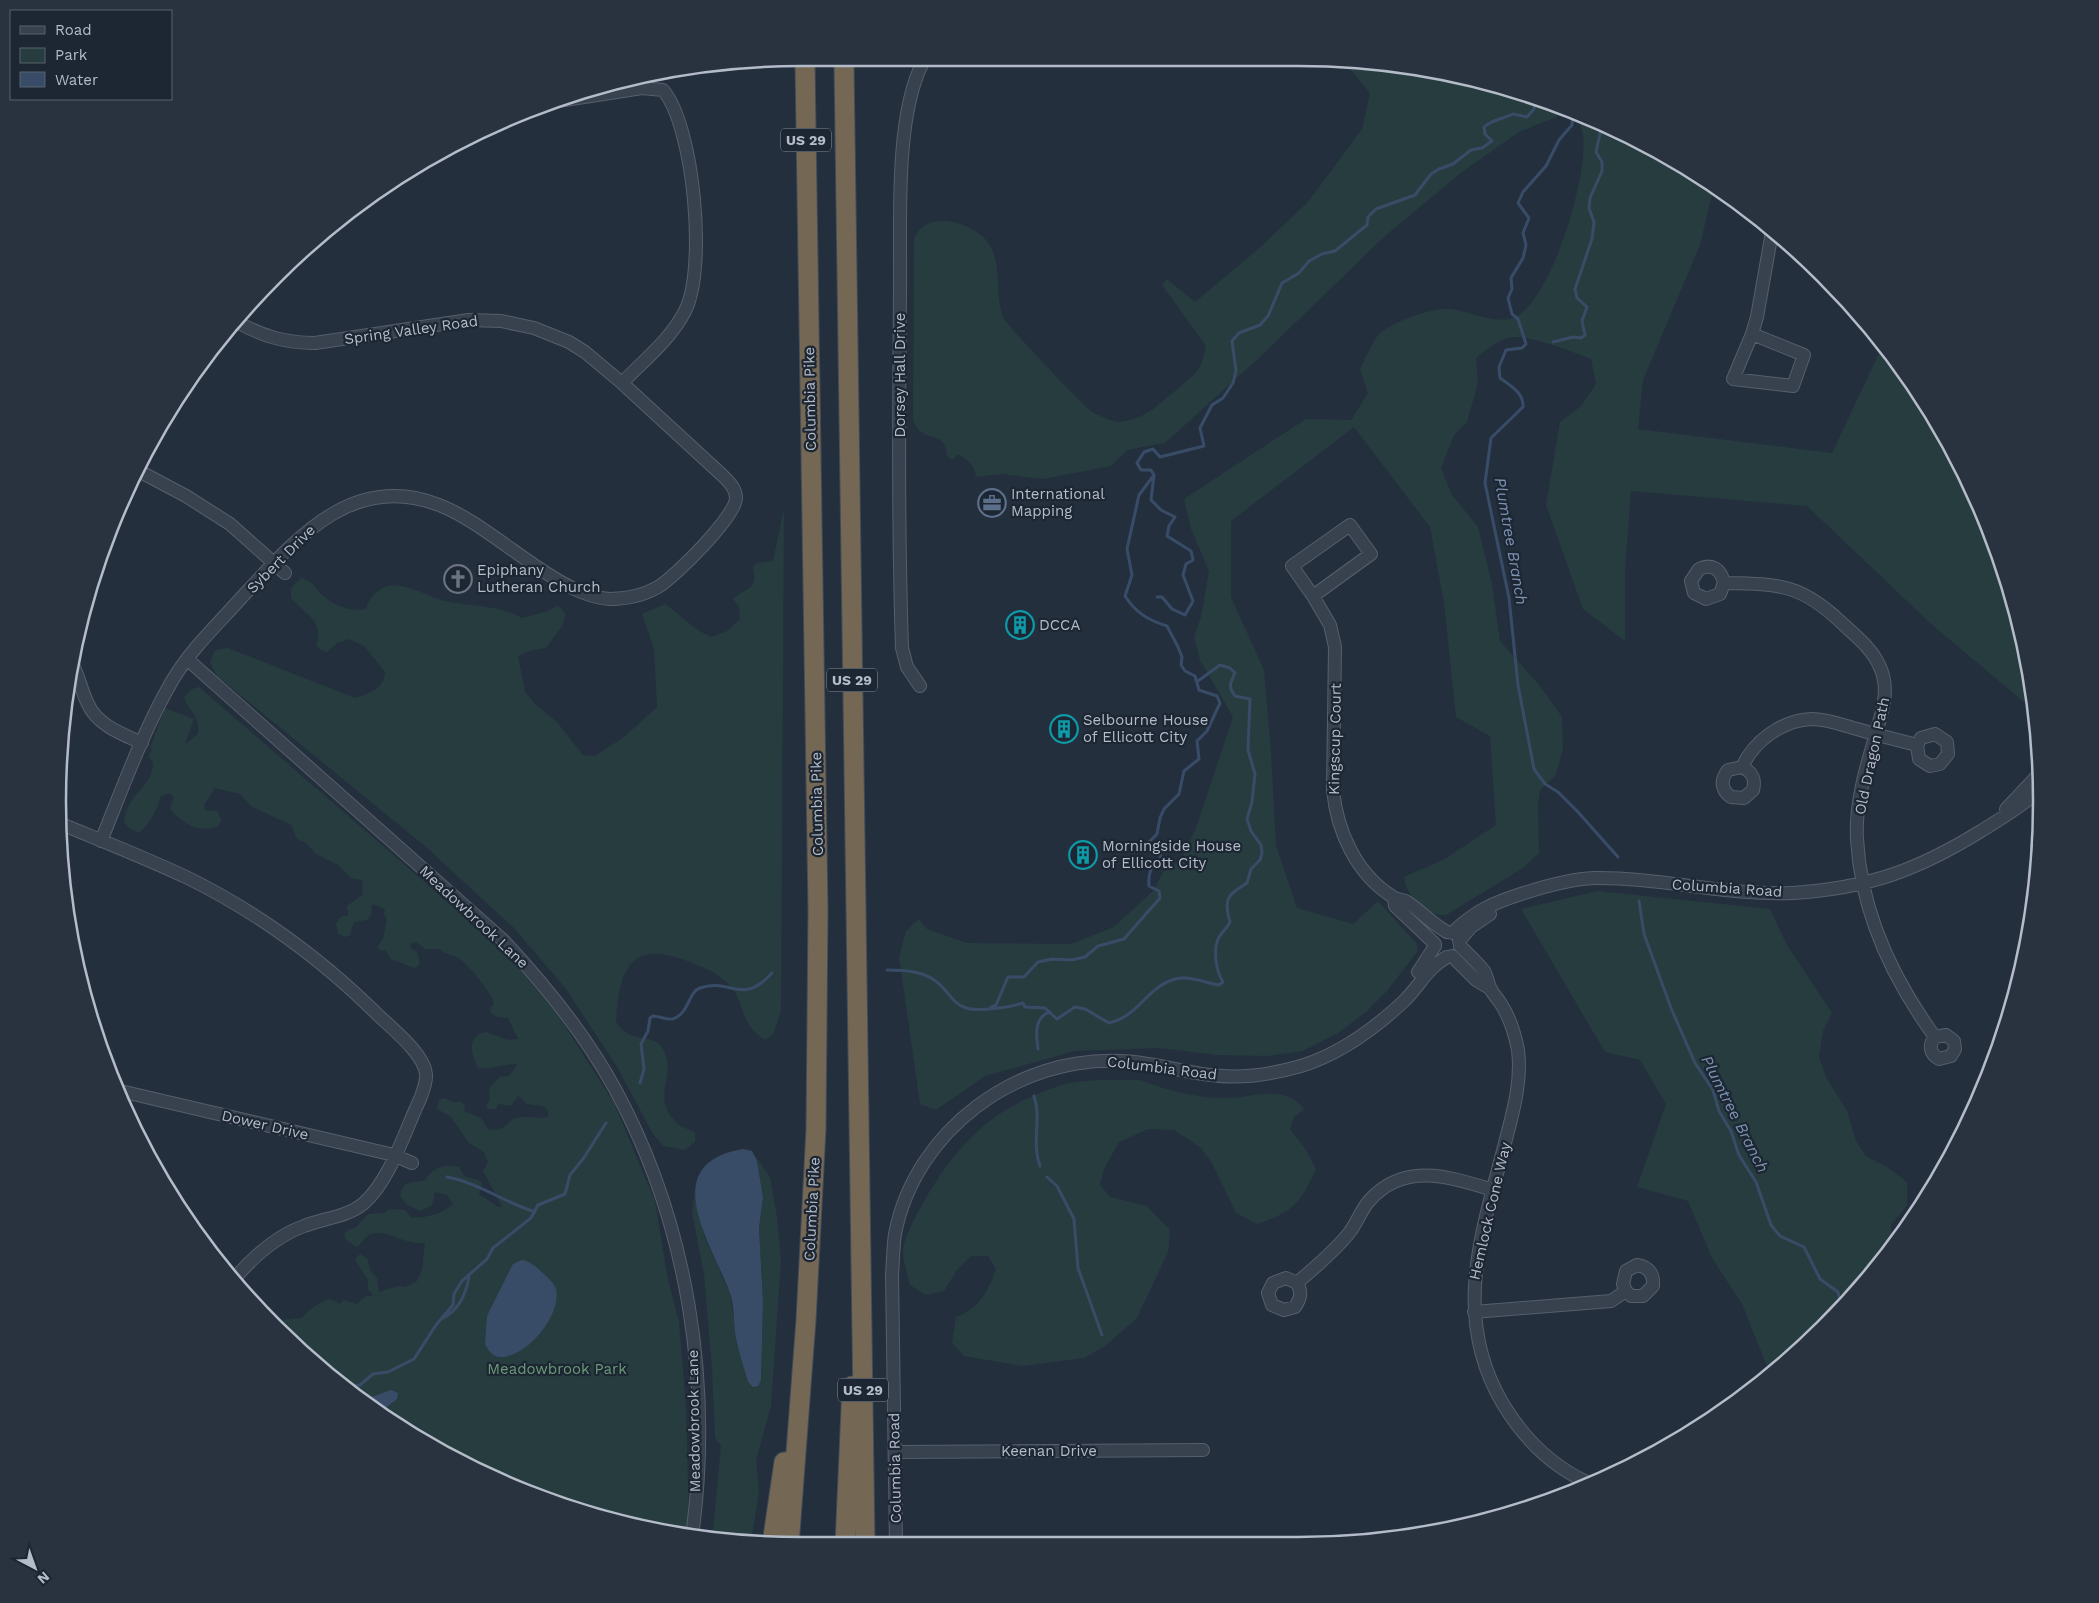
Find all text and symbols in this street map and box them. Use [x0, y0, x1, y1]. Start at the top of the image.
legend [10, 10, 172, 100]
text: Road [55, 21, 92, 39]
text: Park [55, 46, 88, 64]
text: Water [55, 71, 98, 89]
road number: US 29 [781, 128, 831, 152]
street label: Spring Valley Road [343, 312, 479, 348]
street label: Dorsey Hall Drive [891, 313, 909, 437]
street label: Columbia Pike [800, 347, 820, 451]
water label: Plumtree Branch [1490, 476, 1532, 606]
place label: International Mapping [1011, 485, 1105, 520]
office icon: International Mapping [977, 488, 1007, 518]
street label: Sybert Drive [243, 521, 319, 597]
place label: Epiphany Lutheran Church [477, 561, 600, 596]
church icon: Epiphany Lutheran Church [443, 564, 473, 594]
building icon: DCCA [1005, 610, 1035, 640]
place label: DCCA [1039, 616, 1080, 634]
road number: US 29 [827, 668, 877, 692]
street label: Kingscup Court [1325, 682, 1345, 795]
street label: Old Dragon Path [1851, 696, 1893, 816]
place label: Selbourne House of Ellicott City [1083, 711, 1208, 746]
building icon: Selbourne House of Ellicott City [1049, 714, 1079, 744]
street label: Columbia Pike [807, 752, 827, 856]
place label: Morningside House of Ellicott City [1102, 837, 1241, 872]
building icon: Morningside House of Ellicott City [1068, 840, 1098, 870]
street label: Meadowbrook Lane [416, 862, 532, 972]
street label: Columbia Road [1671, 875, 1783, 901]
street label: Columbia Road [1106, 1052, 1218, 1084]
water label: Plumtree Branch [1697, 1052, 1773, 1176]
street label: Dower Drive [220, 1106, 310, 1144]
street label: Hemlock Cone Way [1465, 1140, 1515, 1282]
street label: Columbia Pike [800, 1157, 824, 1261]
street label: Meadowbrook Lane [684, 1350, 704, 1492]
park label: Meadowbrook Park [487, 1360, 627, 1378]
road number: US 29 [838, 1378, 888, 1402]
street label: Columbia Road [885, 1412, 905, 1524]
street label: Keenan Drive [1001, 1442, 1097, 1460]
north arrow [10, 1543, 60, 1593]
text: N [34, 1568, 53, 1587]

